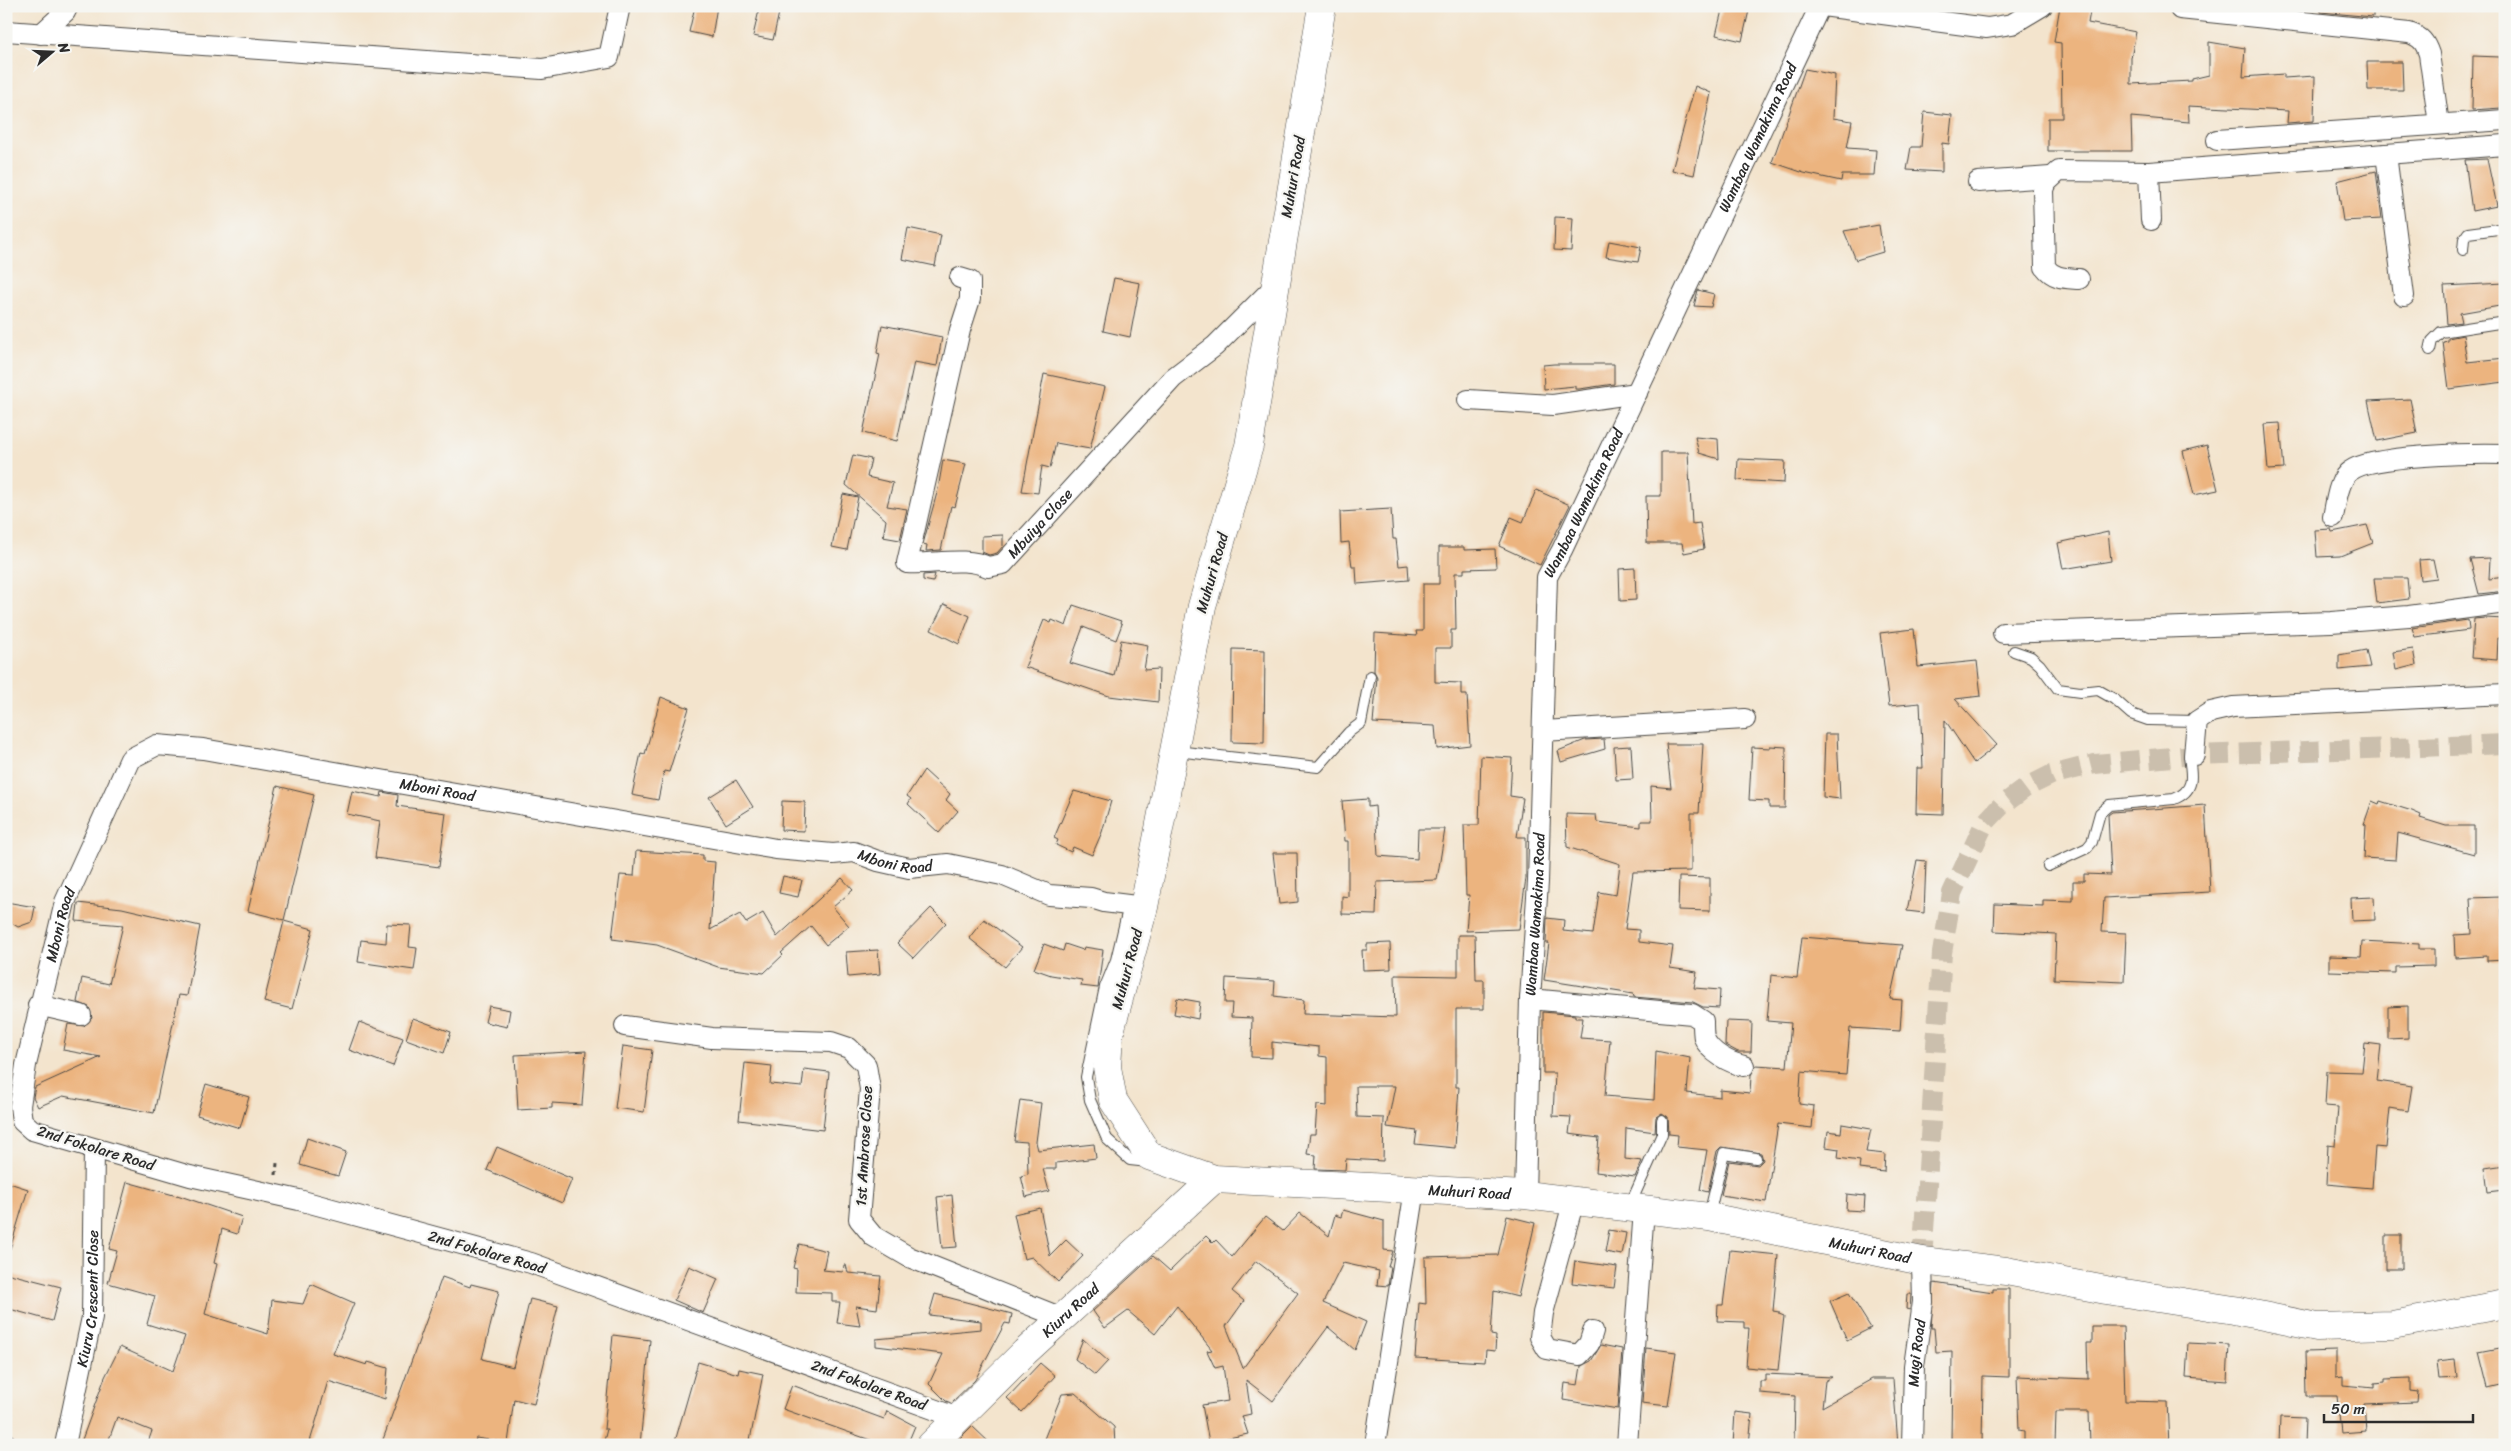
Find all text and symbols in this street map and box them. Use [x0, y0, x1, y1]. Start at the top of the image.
north arrow [28, 28, 78, 78]
text: N [50, 38, 77, 57]
street label: Wambaa Wamakima Road [1711, 57, 1805, 217]
street label: Muhuri Road [1273, 133, 1313, 220]
street label: Wambaa Wamakima Road [1536, 423, 1631, 582]
street label: Mbuiya Close [1001, 482, 1079, 565]
street label: Muhuri Road [1188, 529, 1236, 616]
street label: Mboni Road [398, 771, 478, 809]
street label: Wambaa Wamakima Road [1517, 831, 1552, 996]
street label: Mboni Road [854, 842, 935, 881]
street label: Mboni Road [38, 882, 83, 965]
street label: Muhuri Road [1104, 925, 1151, 1012]
street label: 1st Ambrose Close [848, 1085, 880, 1207]
street label: 2nd Fokolare Road [34, 1118, 159, 1179]
street label: Muhuri Road [1428, 1177, 1513, 1207]
street label: 2nd Fokolare Road [425, 1223, 550, 1282]
street label: Kiuru Crescent Close [69, 1229, 106, 1369]
street label: Muhuri Road [1827, 1229, 1914, 1272]
street label: Kiuru Road [1035, 1276, 1107, 1344]
street label: Mugi Road [1900, 1317, 1934, 1387]
street label: 2nd Fokolare Road [807, 1352, 932, 1418]
scale bar [2324, 1391, 2472, 1423]
text: 50 m [2331, 1396, 2366, 1422]

